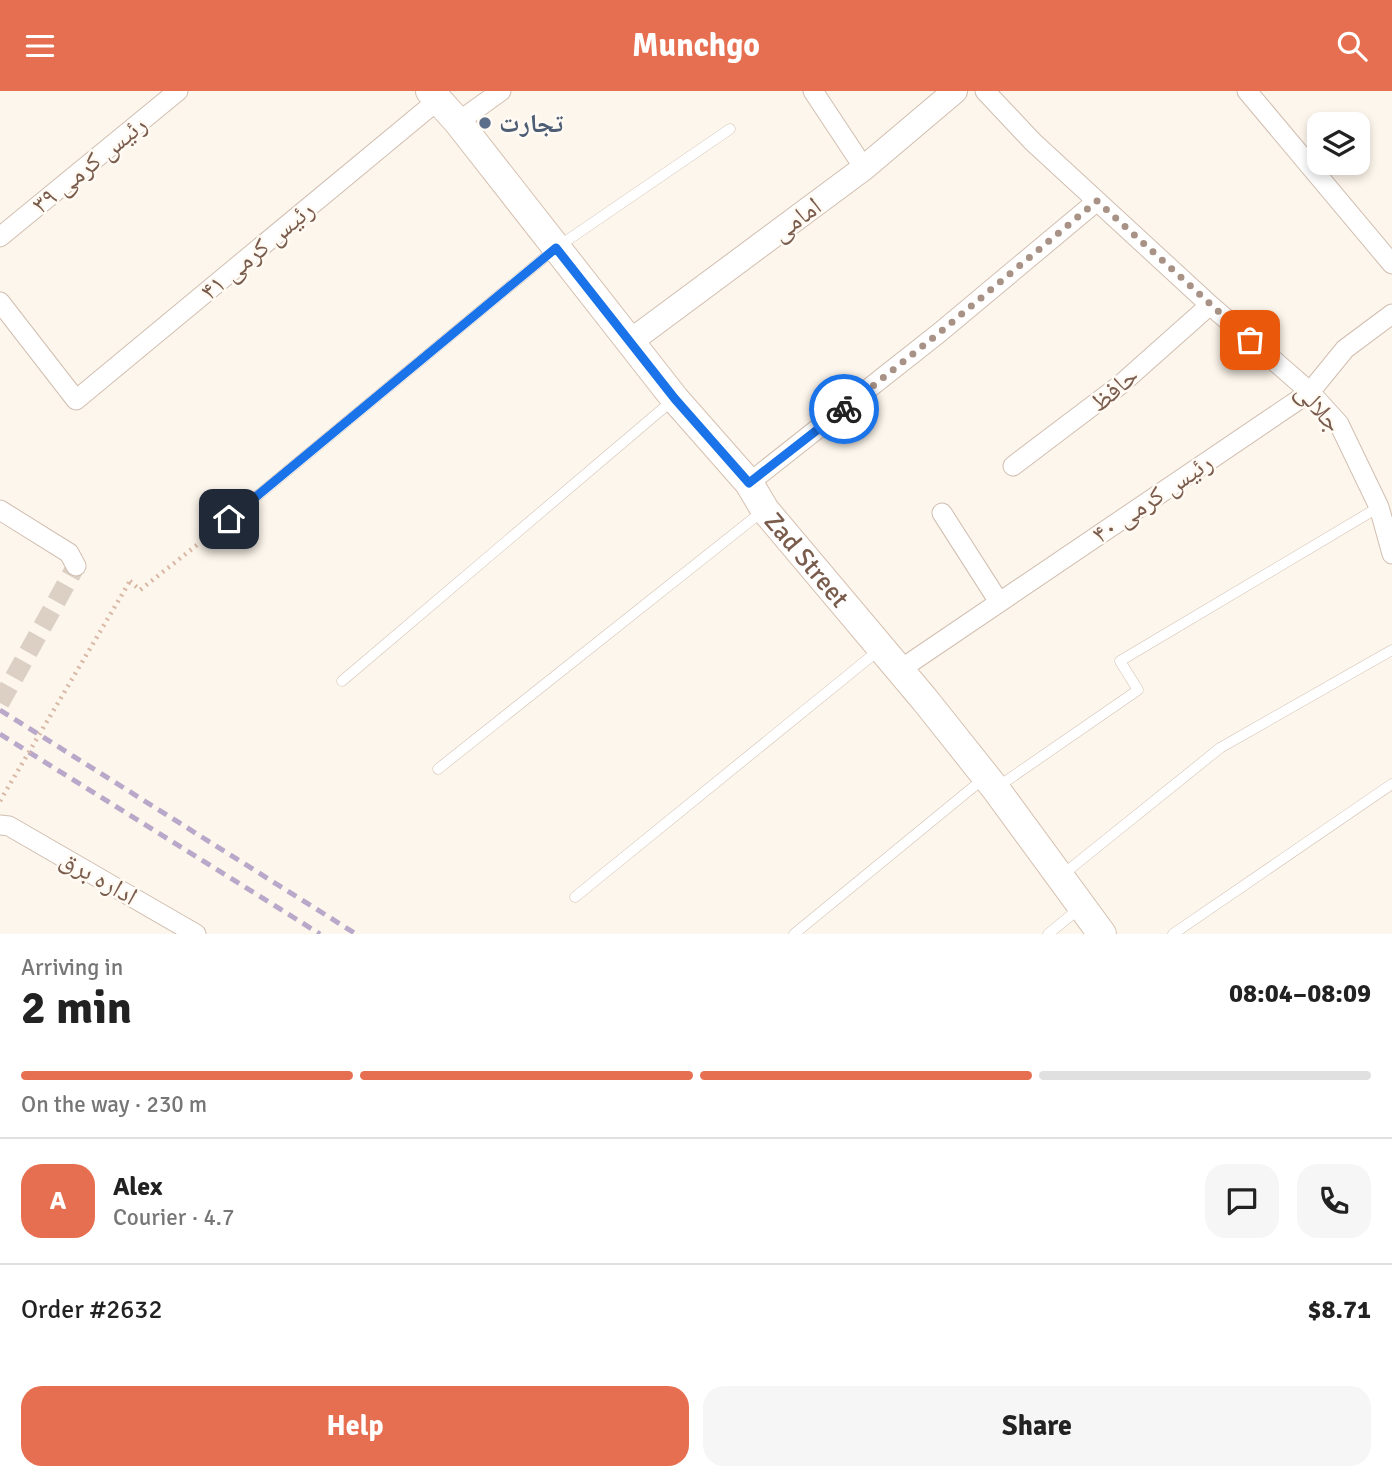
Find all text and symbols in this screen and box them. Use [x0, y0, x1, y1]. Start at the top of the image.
text: Munchgo [632, 26, 760, 65]
icon: menu [21, 27, 59, 65]
icon: search [1333, 27, 1371, 65]
place label: تجارت [499, 108, 563, 140]
street label: رئیس کرمی ۳۹ [26, 109, 154, 221]
map controls [1307, 112, 1370, 175]
button: layers [1307, 112, 1370, 175]
marker: تجارت [477, 115, 493, 131]
street label: امامی [765, 191, 828, 249]
street label: رئیس کرمی ۴۱ [194, 194, 321, 308]
pin [1220, 310, 1280, 370]
icon: bag [1231, 321, 1269, 359]
street label: حافظ [1084, 360, 1146, 419]
courier [809, 374, 879, 444]
street label: جلالی [1288, 376, 1349, 439]
icon: bike [825, 390, 863, 428]
street label: رئیس کرمی ۴۰ [1086, 447, 1219, 551]
pin [199, 489, 259, 549]
icon: home [210, 500, 248, 538]
street label: Zad Street [757, 506, 855, 615]
street label: اداره برق [54, 843, 143, 913]
text: Arriving in [21, 953, 123, 982]
text: 08:04–08:09 [1229, 978, 1371, 1010]
text: 2 min [21, 980, 132, 1036]
text: On the way · 230 m [21, 1090, 207, 1119]
button: chat [1205, 1164, 1279, 1238]
button: phone [1297, 1164, 1371, 1238]
text: Alex [113, 1171, 163, 1203]
text: A [50, 1185, 66, 1217]
text: Courier · 4.7 [113, 1203, 234, 1232]
text: Order #2632 [21, 1294, 162, 1326]
text: $8.71 [1307, 1294, 1371, 1326]
button: Help [21, 1386, 689, 1466]
button: Share [703, 1386, 1371, 1466]

